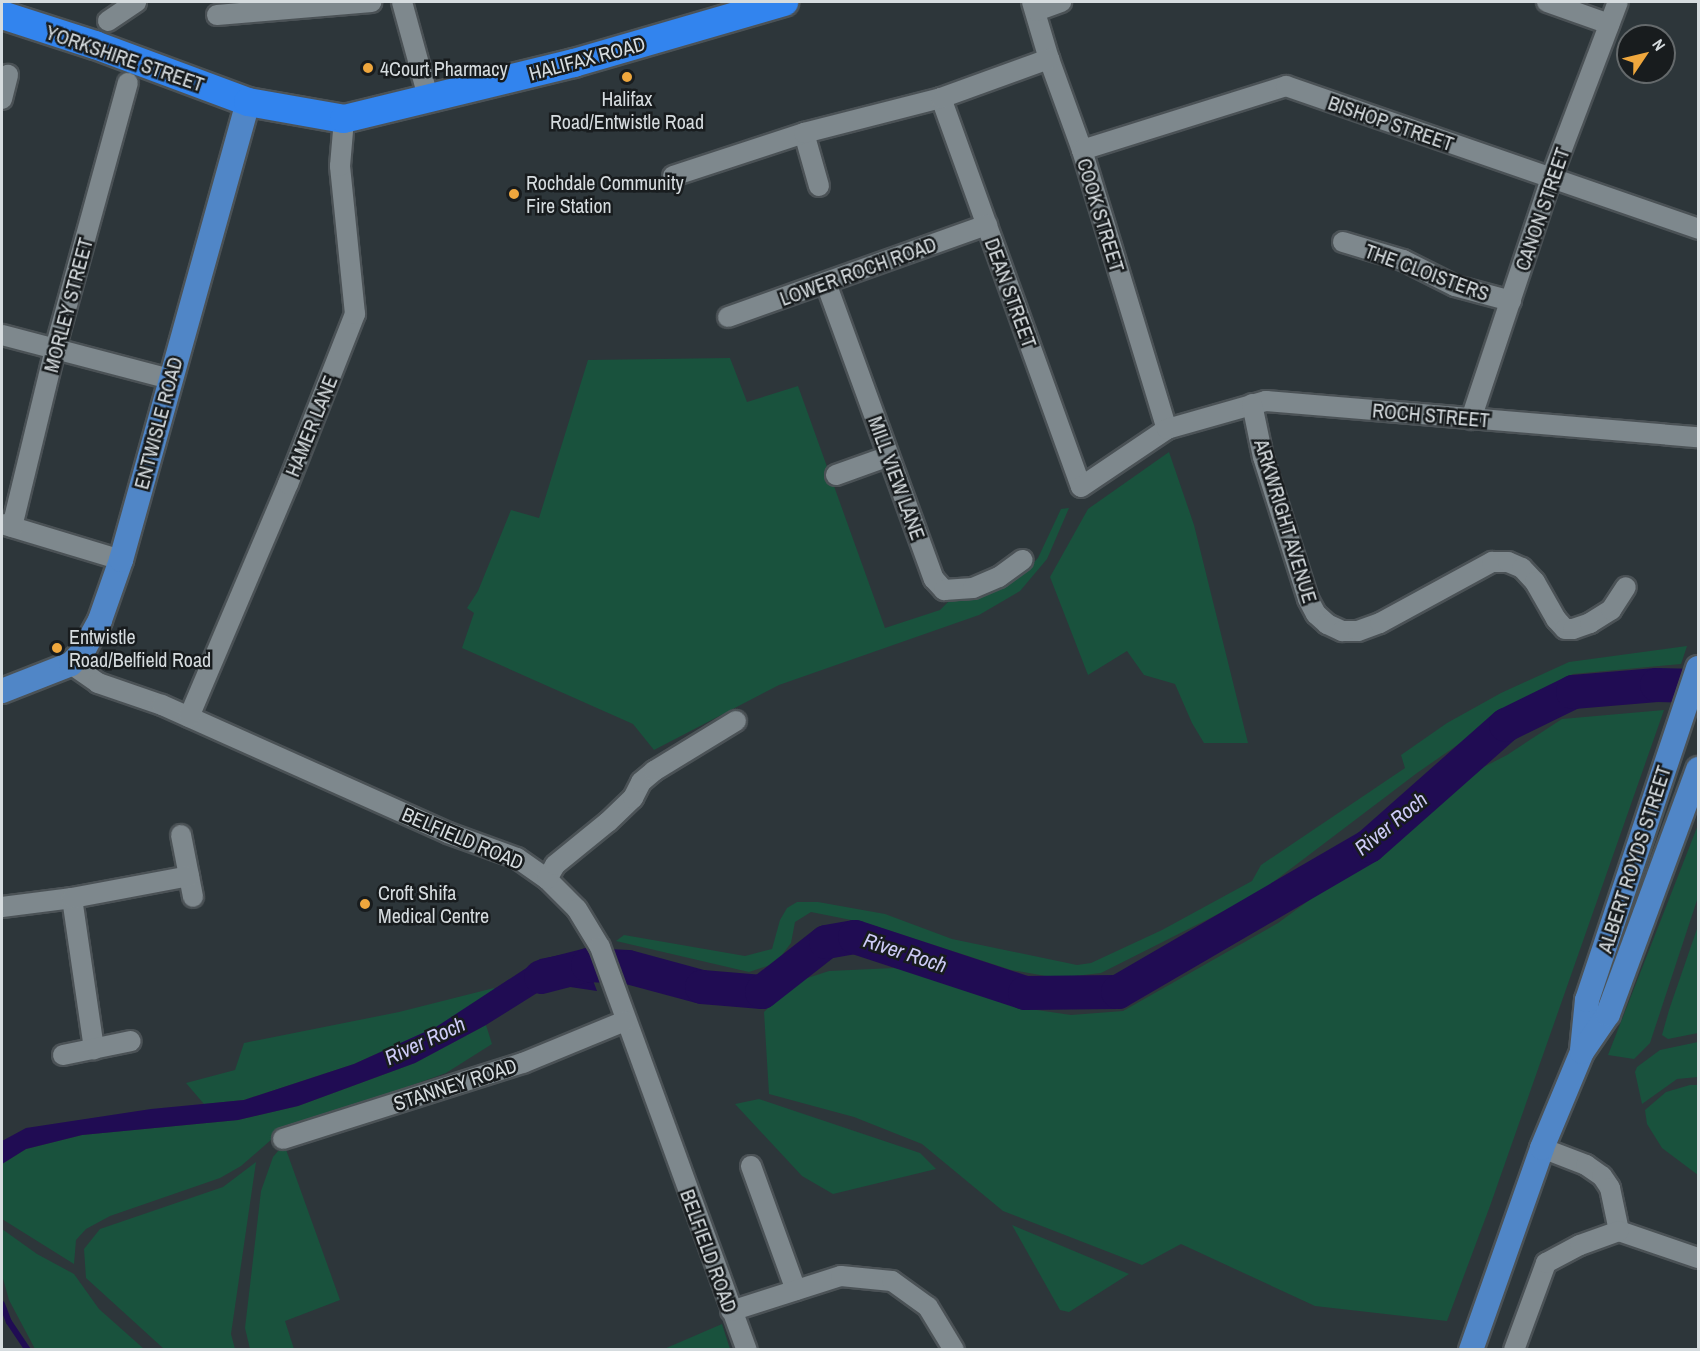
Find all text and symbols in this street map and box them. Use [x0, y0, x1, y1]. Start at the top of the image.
street label: YORKSHIRE STREET [43, 20, 207, 96]
north arrow [1616, 24, 1676, 84]
street label: HALIFAX ROAD [526, 31, 648, 85]
text: N [1647, 35, 1671, 55]
place label: 4Court Pharmacy [380, 56, 508, 80]
marker: 4Court Pharmacy [361, 61, 375, 75]
marker: Halifax Road/Entwistle Road [620, 70, 634, 84]
place label: Halifax Road/Entwistle Road [550, 86, 704, 133]
street label: BISHOP STREET [1325, 90, 1457, 156]
street label: CANON STREET [1510, 144, 1574, 274]
street label: COOK STREET [1072, 155, 1130, 275]
place label: Rochdale Community Fire Station [526, 170, 684, 217]
marker: Rochdale Community Fire Station [507, 187, 521, 201]
street label: LOWER ROCH ROAD [776, 232, 940, 310]
street label: MORLEY STREET [38, 235, 98, 375]
street label: DEAN STREET [980, 235, 1042, 351]
street label: THE CLOISTERS [1362, 238, 1492, 306]
street label: ENTWISLE ROAD [129, 354, 187, 492]
street label: HAMER LANE [280, 372, 342, 480]
street label: ROCH STREET [1371, 398, 1491, 432]
street label: MILL VIEW LANE [863, 413, 931, 543]
street label: ARKWRIGHT AVENUE [1250, 436, 1322, 606]
place label: Entwistle Road/Belfield Road [69, 624, 211, 671]
marker: Entwistle Road/Belfield Road [50, 641, 64, 655]
street label: ALBERT ROYDS STREET [1592, 762, 1676, 956]
water label: River Roch [1350, 787, 1432, 861]
street label: BELFIELD ROAD [399, 802, 527, 874]
place label: Croft Shifa Medical Centre [378, 880, 489, 927]
marker: Croft Shifa Medical Centre [356, 895, 374, 913]
water label: River Roch [860, 928, 950, 978]
water label: River Roch [381, 1011, 469, 1071]
street label: STANNEY ROAD [390, 1053, 520, 1115]
street label: BELFIELD ROAD [676, 1186, 742, 1316]

